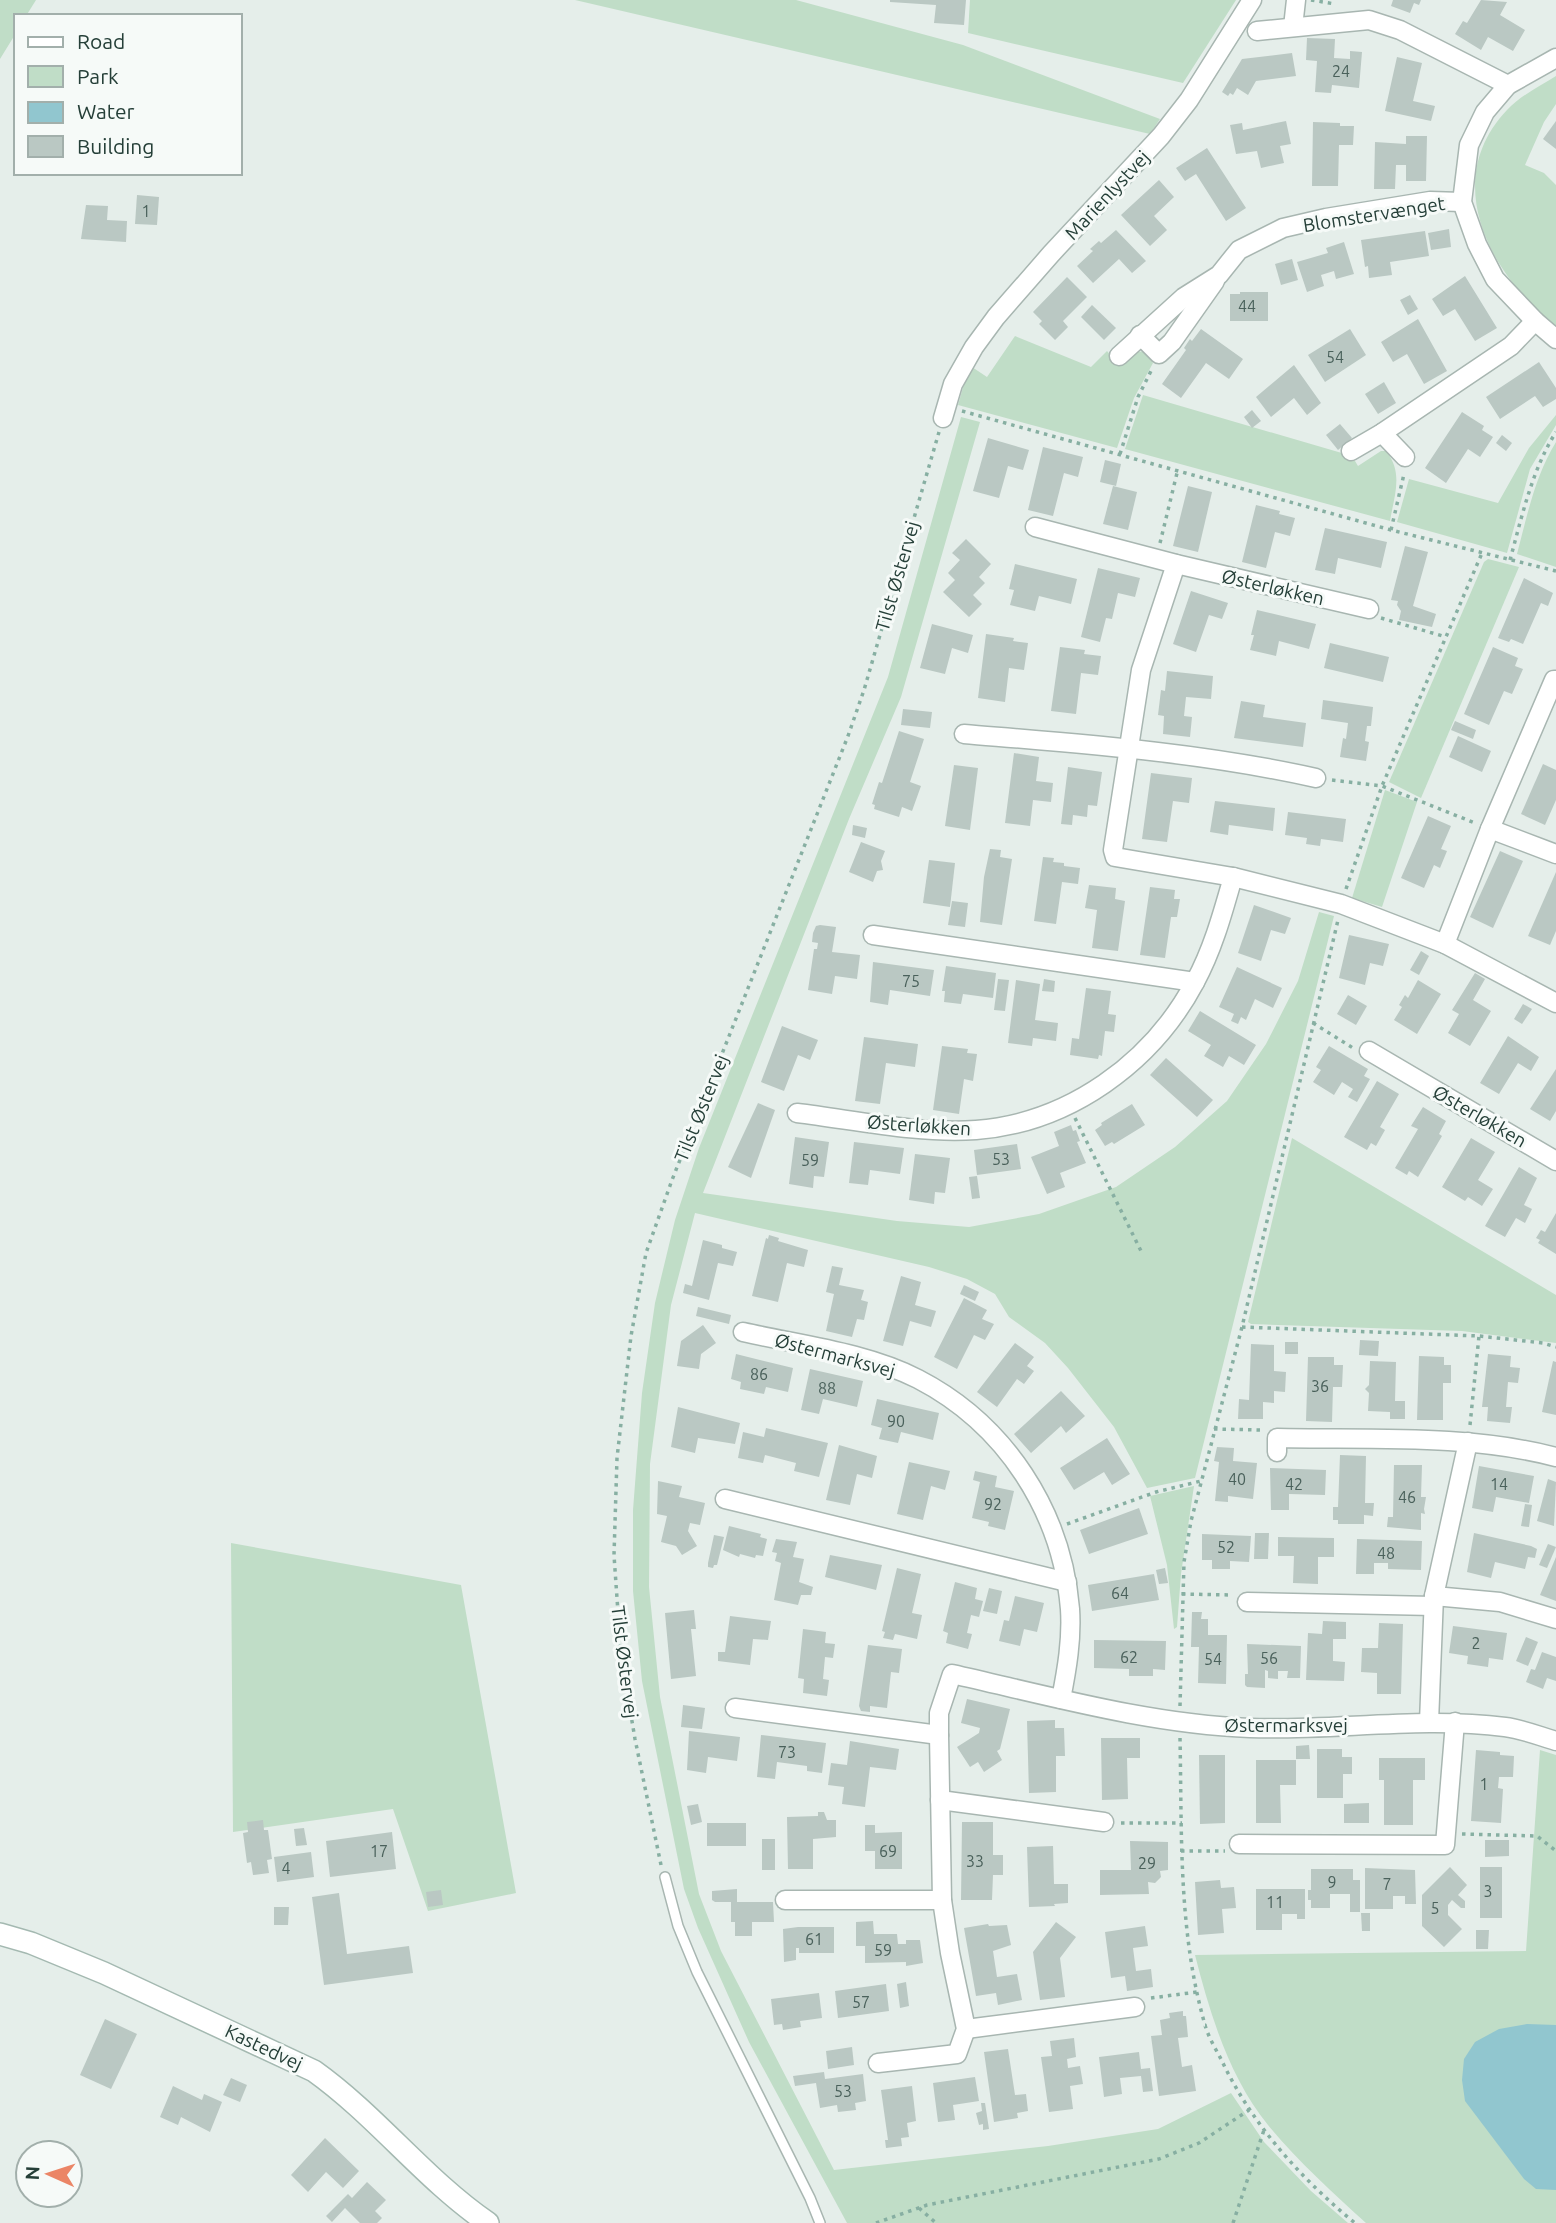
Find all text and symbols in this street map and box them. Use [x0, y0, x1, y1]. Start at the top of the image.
legend [14, 14, 242, 175]
text: Road [77, 29, 125, 53]
house number: 24 [1332, 62, 1350, 80]
text: Park [77, 64, 119, 88]
text: Water [77, 99, 135, 123]
text: Building [77, 134, 154, 158]
street label: Marienlystvej [1060, 146, 1154, 244]
street label: Blomstervænget [1301, 192, 1447, 236]
house number: 1 [141, 202, 151, 220]
house number: 44 [1238, 297, 1256, 315]
house number: 54 [1326, 348, 1344, 366]
street label: Tilst Østervej [871, 518, 923, 634]
street label: Østerløkken [1220, 565, 1326, 609]
house number: 75 [902, 972, 920, 990]
street label: Tilst Østervej [670, 1051, 732, 1165]
street label: Østerløkken [1429, 1080, 1531, 1152]
street label: Østerløkken [866, 1110, 972, 1140]
house number: 53 [992, 1150, 1010, 1168]
house number: 59 [801, 1151, 819, 1169]
street label: Østermarksvej [772, 1328, 898, 1382]
house number: 86 [750, 1365, 768, 1383]
house number: 36 [1311, 1377, 1329, 1395]
house number: 88 [818, 1379, 836, 1397]
house number: 90 [887, 1412, 905, 1430]
house number: 40 [1228, 1470, 1246, 1488]
house number: 42 [1285, 1475, 1303, 1493]
house number: 14 [1490, 1475, 1508, 1493]
house number: 46 [1398, 1488, 1416, 1506]
house number: 92 [984, 1495, 1002, 1513]
house number: 52 [1217, 1538, 1235, 1556]
house number: 48 [1377, 1544, 1395, 1562]
house number: 64 [1111, 1584, 1129, 1602]
street label: Tilst Østervej [607, 1604, 643, 1720]
house number: 2 [1471, 1634, 1481, 1652]
house number: 62 [1120, 1648, 1138, 1666]
house number: 56 [1260, 1649, 1278, 1667]
house number: 54 [1204, 1650, 1222, 1668]
street label: Østermarksvej [1224, 1714, 1348, 1736]
house number: 73 [778, 1743, 796, 1761]
house number: 1 [1479, 1775, 1489, 1793]
house number: 17 [370, 1842, 388, 1860]
house number: 69 [879, 1842, 897, 1860]
house number: 33 [966, 1852, 984, 1870]
house number: 29 [1138, 1854, 1156, 1872]
house number: 4 [281, 1859, 291, 1877]
house number: 9 [1327, 1873, 1337, 1891]
house number: 7 [1382, 1875, 1392, 1893]
house number: 3 [1483, 1882, 1493, 1900]
house number: 11 [1266, 1893, 1284, 1911]
house number: 5 [1430, 1899, 1440, 1917]
house number: 61 [805, 1930, 823, 1948]
house number: 59 [874, 1941, 892, 1959]
house number: 57 [852, 1993, 870, 2011]
street label: Kastedvej [222, 2020, 306, 2074]
house number: 53 [834, 2082, 852, 2100]
north arrow [14, 2139, 84, 2209]
text: N [21, 2165, 43, 2181]

